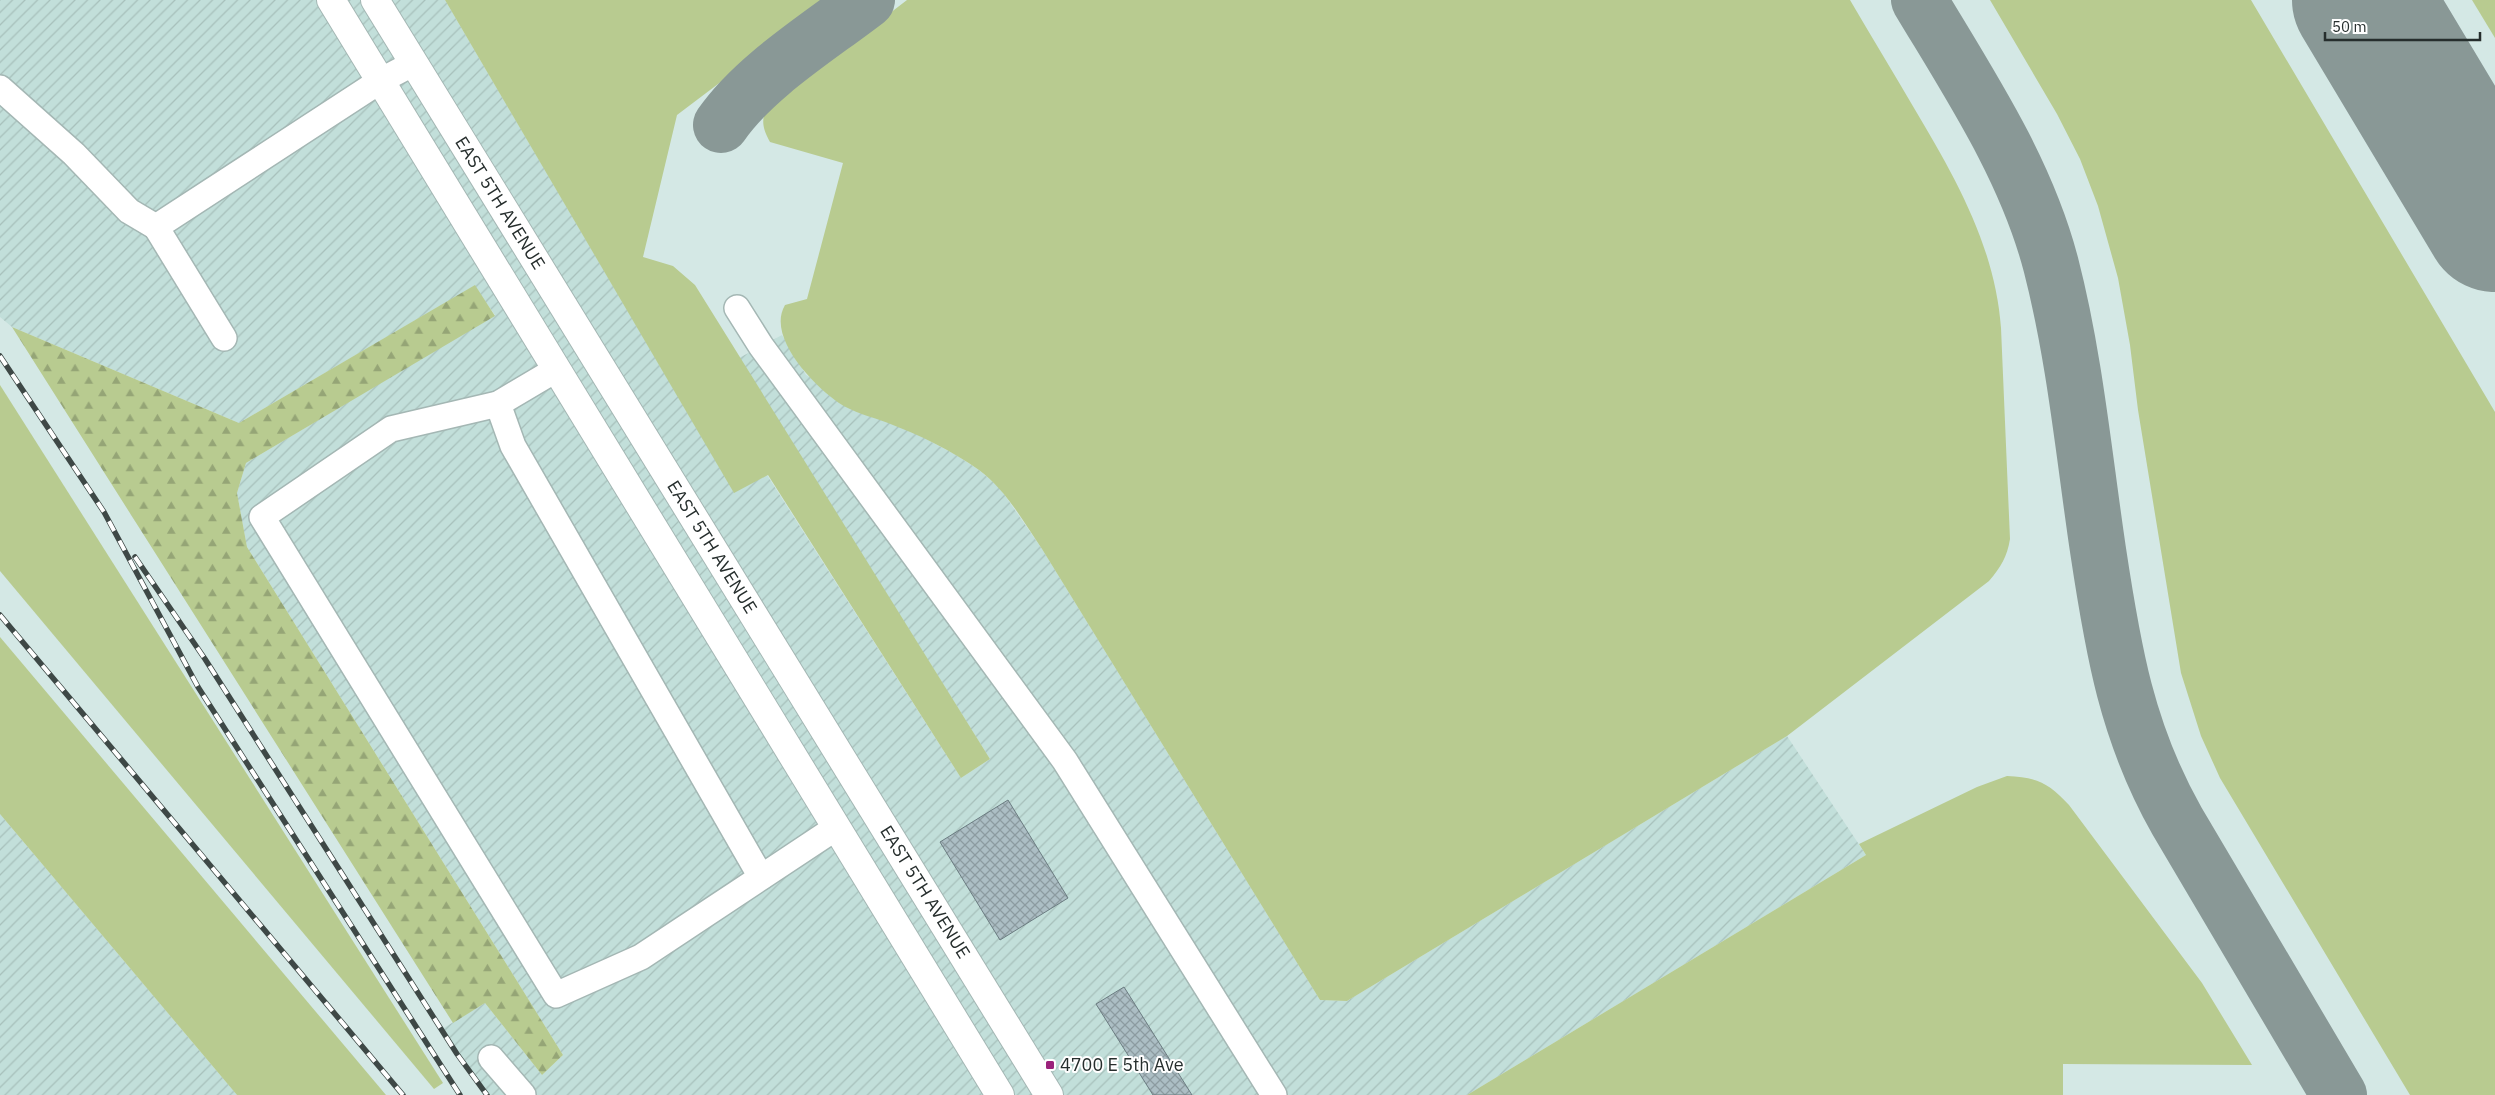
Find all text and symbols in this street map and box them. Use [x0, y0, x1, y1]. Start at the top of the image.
scale bar [2325, 10, 2480, 42]
text: 50 m [2332, 17, 2367, 36]
street label: EAST 5TH AVENUE [450, 132, 551, 274]
street label: EAST 5TH AVENUE [662, 476, 763, 618]
street label: EAST 5TH AVENUE [875, 821, 976, 963]
place label: 4700 E 5th Ave [1060, 1053, 1184, 1076]
marker: 4700 E 5th Ave [1044, 1059, 1056, 1071]

